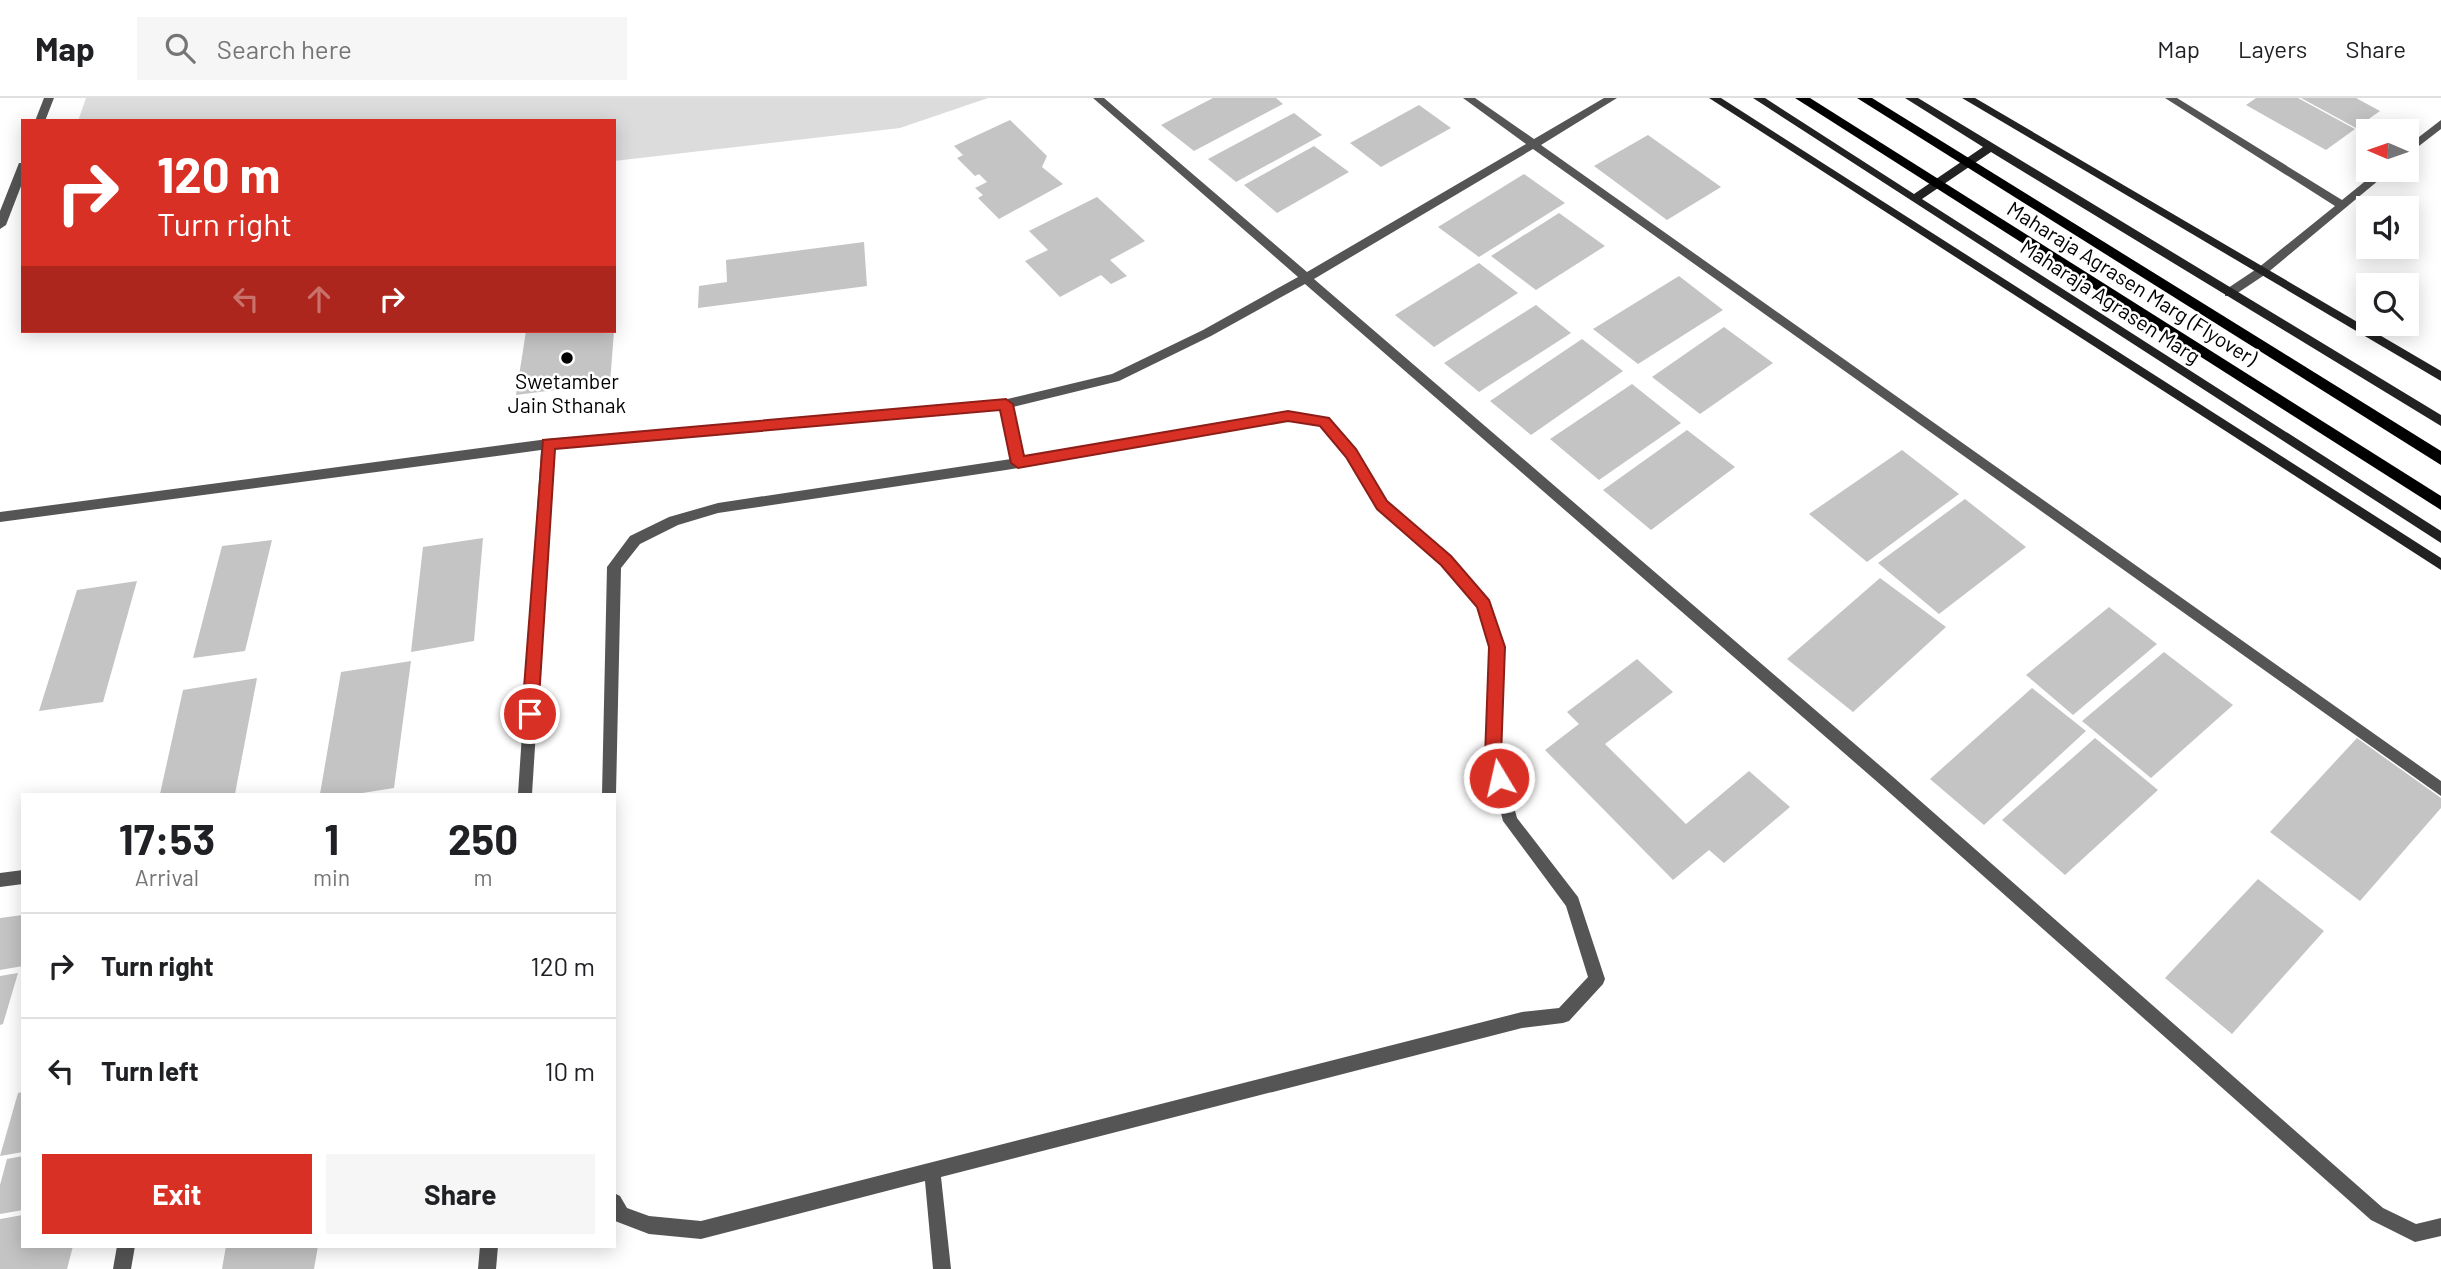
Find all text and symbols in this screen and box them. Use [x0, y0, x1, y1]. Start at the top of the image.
search box [137, 17, 627, 80]
text: Map [35, 28, 95, 68]
icon: search [161, 29, 199, 67]
text: Search here [217, 33, 352, 64]
text: Map [2157, 34, 2200, 63]
text: Layers [2238, 34, 2307, 63]
text: Share [2345, 34, 2406, 63]
north arrow [2356, 119, 2418, 182]
map controls [2356, 119, 2419, 336]
text: 120 m [157, 144, 280, 203]
icon: right [42, 147, 133, 238]
street label: Maharaja Agrasen Marg (Flyover) [2002, 196, 2262, 372]
button: sound [2356, 196, 2419, 259]
text: Turn right [157, 204, 292, 242]
street label: Maharaja Agrasen Marg [2015, 234, 2205, 370]
button: search [2356, 273, 2419, 336]
icon: left [227, 280, 265, 318]
icon: ahead [300, 280, 338, 318]
icon: right [373, 280, 411, 318]
marker: Swetamber Jain Sthanak [559, 350, 575, 366]
place label: Swetamber Jain Sthanak [508, 368, 626, 417]
pin [500, 684, 560, 744]
icon: arrive [511, 695, 549, 733]
position arrow [1462, 741, 1536, 815]
text: 17:53 [119, 813, 215, 863]
text: 1 [324, 813, 339, 863]
text: 250 [448, 813, 518, 863]
text: Arrival [135, 863, 199, 891]
text: min [313, 863, 350, 891]
text: m [474, 863, 493, 891]
icon: right [42, 947, 80, 985]
text: Turn right [101, 950, 214, 981]
text: 120 m [531, 950, 595, 981]
icon: left [42, 1052, 80, 1090]
text: Turn left [101, 1055, 199, 1086]
text: 10 m [545, 1055, 595, 1086]
button: Exit [42, 1154, 312, 1234]
button: Share [326, 1154, 595, 1234]

